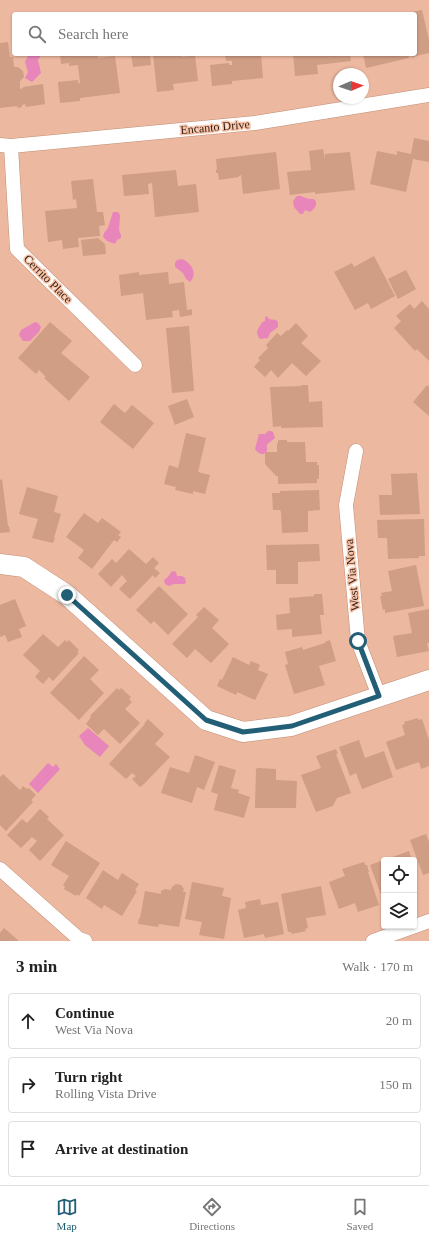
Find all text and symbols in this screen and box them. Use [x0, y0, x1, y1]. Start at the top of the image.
search box [12, 12, 417, 56]
icon: search [26, 23, 48, 45]
text: Search here [58, 26, 128, 42]
north arrow [333, 68, 369, 104]
street label: Encanto Drive [180, 117, 250, 137]
street label: Cerrito Place [21, 252, 75, 306]
street label: West Via Nova [342, 538, 362, 612]
route end [58, 586, 76, 604]
route start [349, 632, 367, 650]
map controls [381, 857, 417, 929]
button: locate [381, 857, 417, 893]
button: layers [381, 893, 417, 929]
text: 3 min [16, 957, 57, 976]
text: Walk · 170 m [342, 959, 413, 974]
text: Continue [55, 1005, 114, 1021]
icon: ahead [17, 1010, 39, 1032]
text: 20 m [386, 1013, 412, 1028]
text: West Via Nova [55, 1022, 133, 1037]
text: Turn right [55, 1069, 122, 1085]
icon: right [17, 1074, 39, 1096]
text: 150 m [379, 1077, 412, 1092]
text: Rolling Vista Drive [55, 1086, 157, 1101]
icon: arrive [17, 1138, 39, 1160]
text: Arrive at destination [55, 1141, 188, 1157]
tab: Map [56, 1196, 78, 1232]
tab: Directions [189, 1196, 235, 1232]
tab: Saved [346, 1196, 373, 1232]

